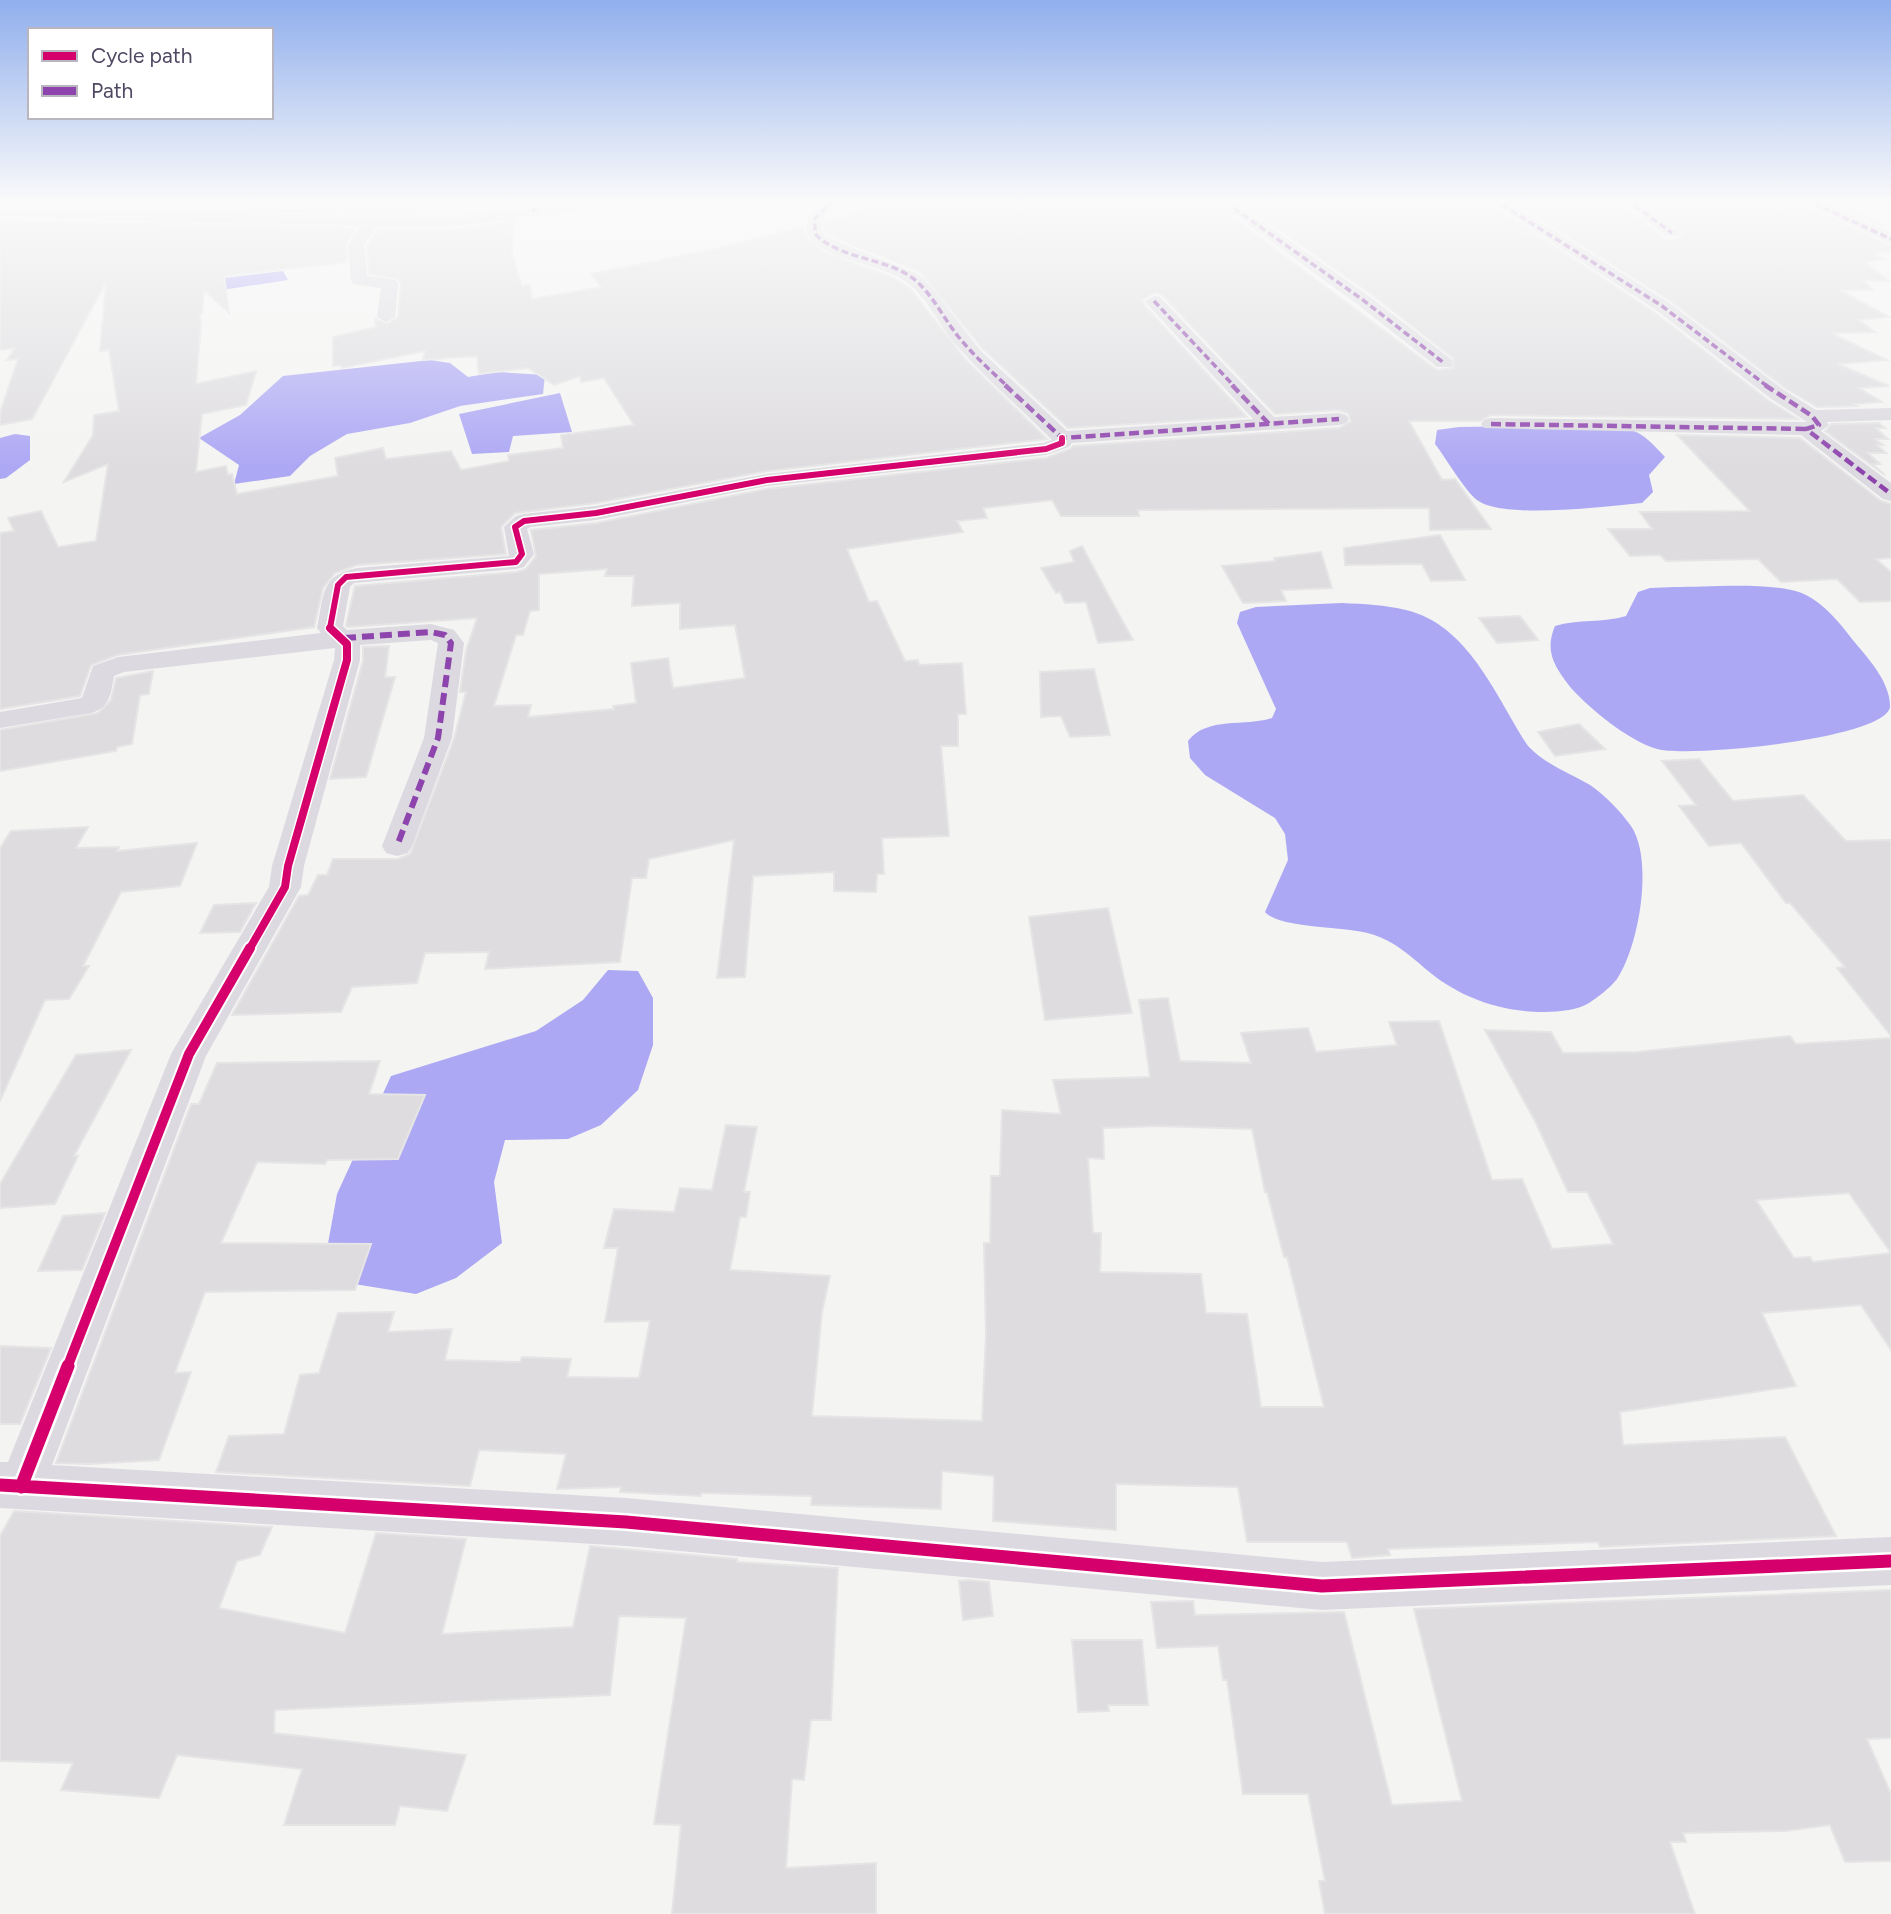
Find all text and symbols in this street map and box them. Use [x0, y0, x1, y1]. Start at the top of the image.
legend [28, 28, 273, 119]
text: Cycle path [91, 43, 192, 68]
text: Path [91, 78, 133, 103]

